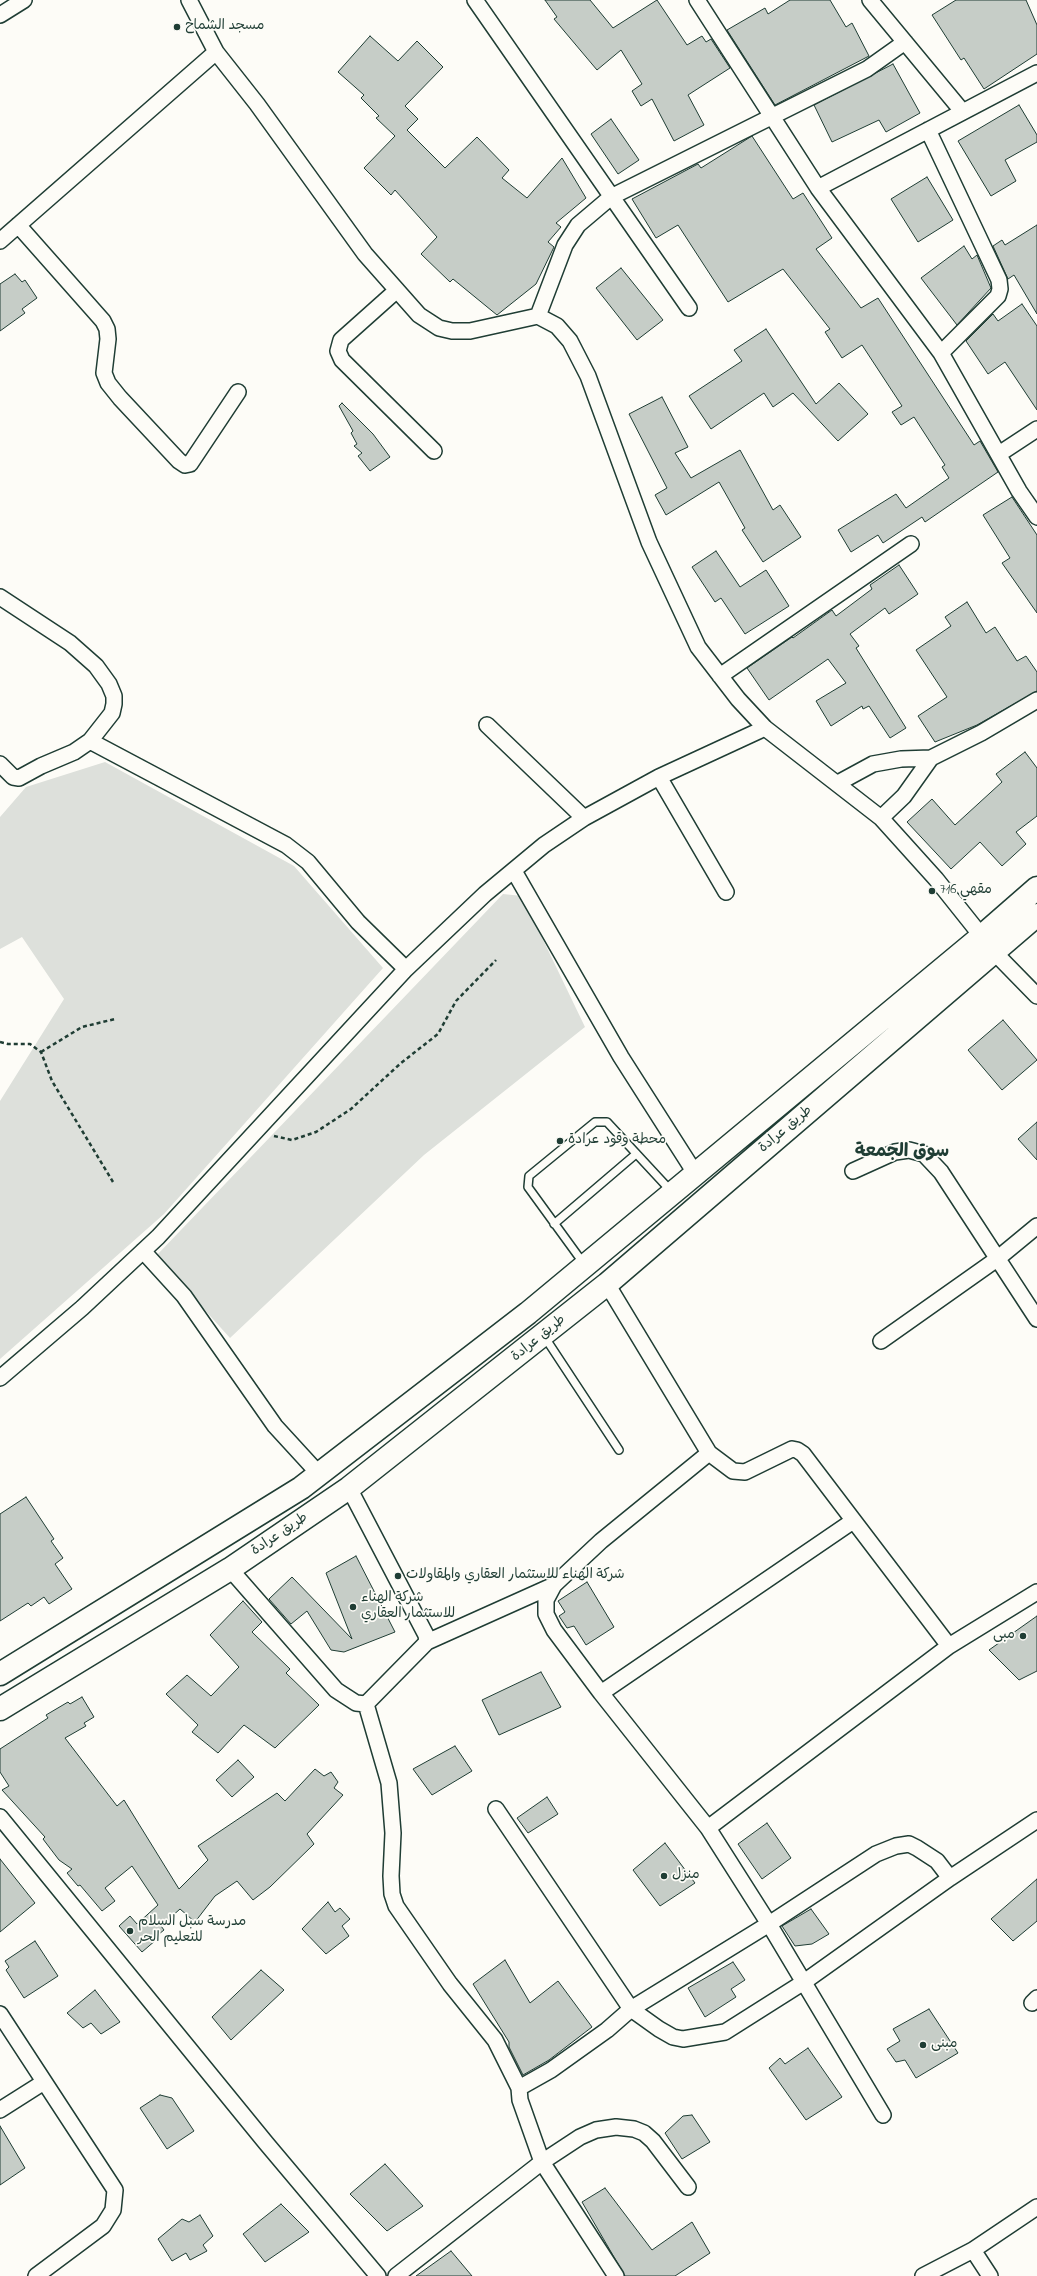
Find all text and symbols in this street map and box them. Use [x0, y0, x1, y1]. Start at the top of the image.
place label: مسجد الشماح [185, 19, 264, 35]
marker: مسجد الشماح [172, 22, 182, 32]
place label: مقهي 716 [940, 883, 992, 899]
marker: مقهي 716 [927, 886, 937, 896]
street label: طريق عرادة [756, 1103, 816, 1157]
place label: محطة وقود عرادة [568, 1133, 666, 1149]
marker: محطة وقود عرادة [555, 1136, 565, 1146]
district label: سوق الجمعة [855, 1142, 949, 1164]
street label: طريق عرادة [509, 1312, 569, 1366]
street label: طريق عرادة [248, 1510, 312, 1560]
place label: شركة الهناء للاستثمار العقاري والمقاولات [406, 1568, 625, 1584]
marker: شركة الهناء للاستثمار العقاري والمقاولات [393, 1571, 403, 1581]
place label: شركة الهناء للاستثمار العقاري [361, 1591, 455, 1624]
marker: شركة الهناء للاستثمار العقاري [348, 1602, 358, 1612]
place label: مبى [993, 1628, 1015, 1644]
marker: مبى [1018, 1631, 1028, 1641]
place label: منزل [672, 1868, 700, 1884]
marker: منزل [659, 1871, 669, 1881]
place label: مدرسة سبل السلام للتعليم الحر [138, 1915, 246, 1948]
marker: مدرسة سبل السلام للتعليم الحر [125, 1926, 135, 1936]
place label: مبنى [931, 2037, 957, 2053]
marker: مبنى [918, 2040, 928, 2050]

